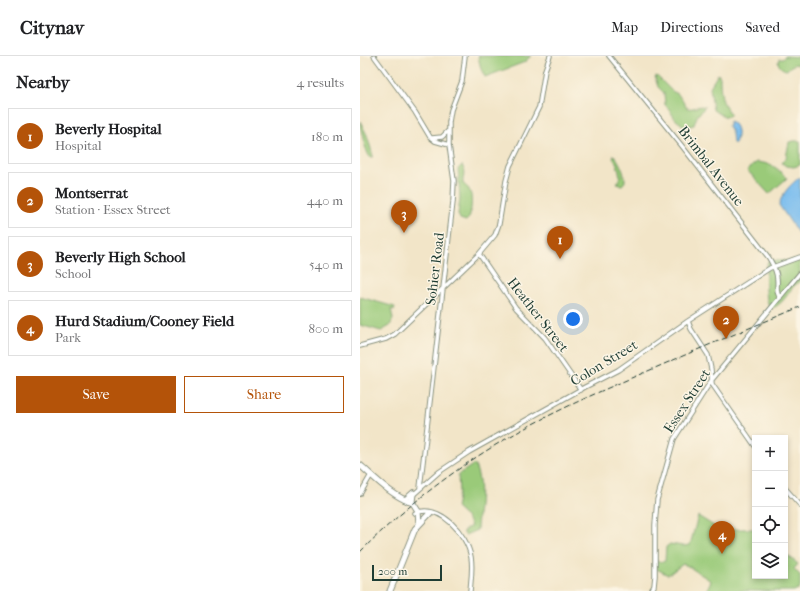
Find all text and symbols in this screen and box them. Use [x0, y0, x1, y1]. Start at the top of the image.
text: Citynav [20, 17, 84, 39]
text: Map [611, 19, 638, 36]
text: Directions [660, 19, 723, 36]
text: Saved [745, 19, 780, 36]
text: Nearby [16, 72, 70, 92]
text: 4 results [297, 75, 344, 90]
text: Beverly Hospital [55, 120, 162, 138]
street label: Brimbal Avenue [675, 123, 747, 209]
text: 1 [28, 129, 32, 144]
text: 180 m [311, 129, 343, 144]
text: Hospital [55, 138, 102, 153]
text: Montserrat [55, 184, 128, 202]
text: 2 [27, 193, 33, 208]
text: 440 m [307, 193, 343, 208]
pin: 3 [391, 200, 417, 233]
text: Station · Essex Street [55, 202, 171, 217]
pin: 1 [547, 226, 573, 259]
street label: Sohier Road [422, 231, 448, 306]
text: Beverly High School [55, 248, 186, 266]
text: 3 [27, 257, 33, 272]
text: 540 m [309, 257, 343, 272]
text: School [55, 266, 91, 281]
street label: Heather Street [504, 274, 572, 356]
pin: 2 [713, 306, 739, 339]
your location [563, 309, 583, 329]
text: Hurd Stadium/Cooney Field [55, 312, 234, 330]
text: 4 [26, 321, 34, 336]
text: 800 m [309, 321, 343, 336]
text: Park [55, 330, 81, 345]
street label: Colon Street [567, 336, 641, 390]
street label: Essex Street [660, 366, 714, 436]
button: Save [16, 376, 176, 413]
button: Share [184, 376, 344, 413]
map controls [752, 435, 788, 579]
button: + [752, 435, 788, 471]
button: − [752, 471, 788, 507]
button: locate [752, 507, 788, 543]
pin: 4 [709, 521, 735, 554]
button: layers [752, 543, 788, 579]
scale bar [372, 563, 442, 582]
text: 200 m [378, 565, 407, 578]

